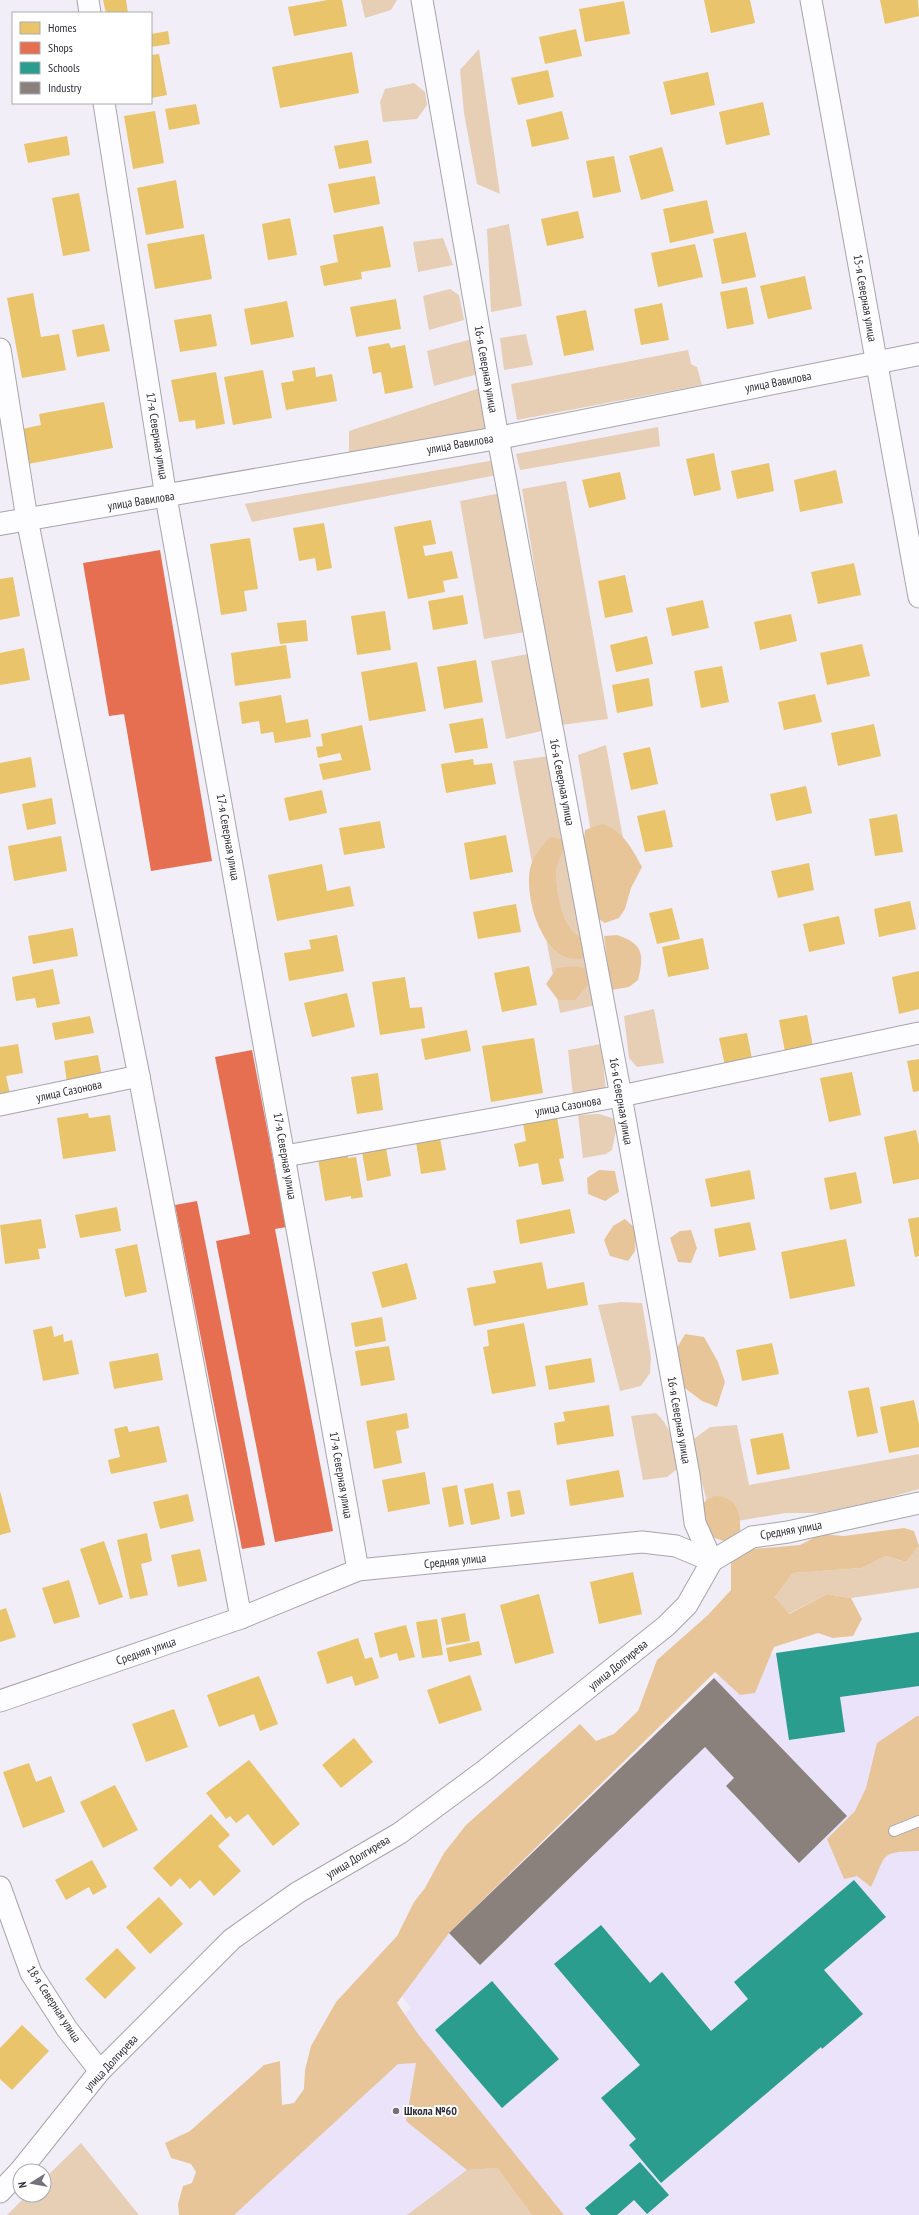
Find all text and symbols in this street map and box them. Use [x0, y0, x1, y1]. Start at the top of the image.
legend [12, 12, 152, 104]
text: Homes [48, 20, 76, 35]
text: Shops [48, 40, 73, 55]
text: Schools [48, 60, 80, 75]
text: Industry [48, 80, 82, 95]
street label: 15-я Северная улица [850, 253, 881, 343]
street label: 16-я Северная улица [471, 324, 502, 414]
street label: улица Вавилова [743, 368, 813, 395]
street label: 17-я Северная улица [143, 391, 172, 481]
street label: улица Вавилова [425, 430, 495, 457]
street label: улица Вавилова [106, 488, 176, 513]
street label: 16-я Северная улица [547, 737, 578, 827]
street label: 17-я Северная улица [213, 792, 244, 882]
street label: 16-я Северная улица [606, 1056, 637, 1146]
street label: улица Сазонова [35, 1076, 103, 1105]
street label: улица Сазонова [534, 1092, 602, 1119]
street label: 17-я Северная улица [270, 1111, 301, 1201]
street label: 16-я Северная улица [664, 1375, 695, 1465]
street label: 17-я Северная улица [326, 1430, 357, 1520]
street label: Средняя улица [759, 1517, 823, 1542]
street label: Средняя улица [423, 1550, 487, 1571]
street label: Средняя улица [114, 1633, 178, 1668]
street label: улица Долгирева [585, 1636, 651, 1693]
street label: улица Долгирева [323, 1832, 393, 1882]
street label: 18-я Северная улица [24, 1963, 85, 2045]
street label: улица Долгирева [81, 2031, 141, 2094]
place label: Школа №60 [404, 2103, 457, 2118]
marker: Школа №60 [391, 2106, 401, 2116]
north arrow [12, 2163, 52, 2203]
text: N [15, 2181, 30, 2189]

